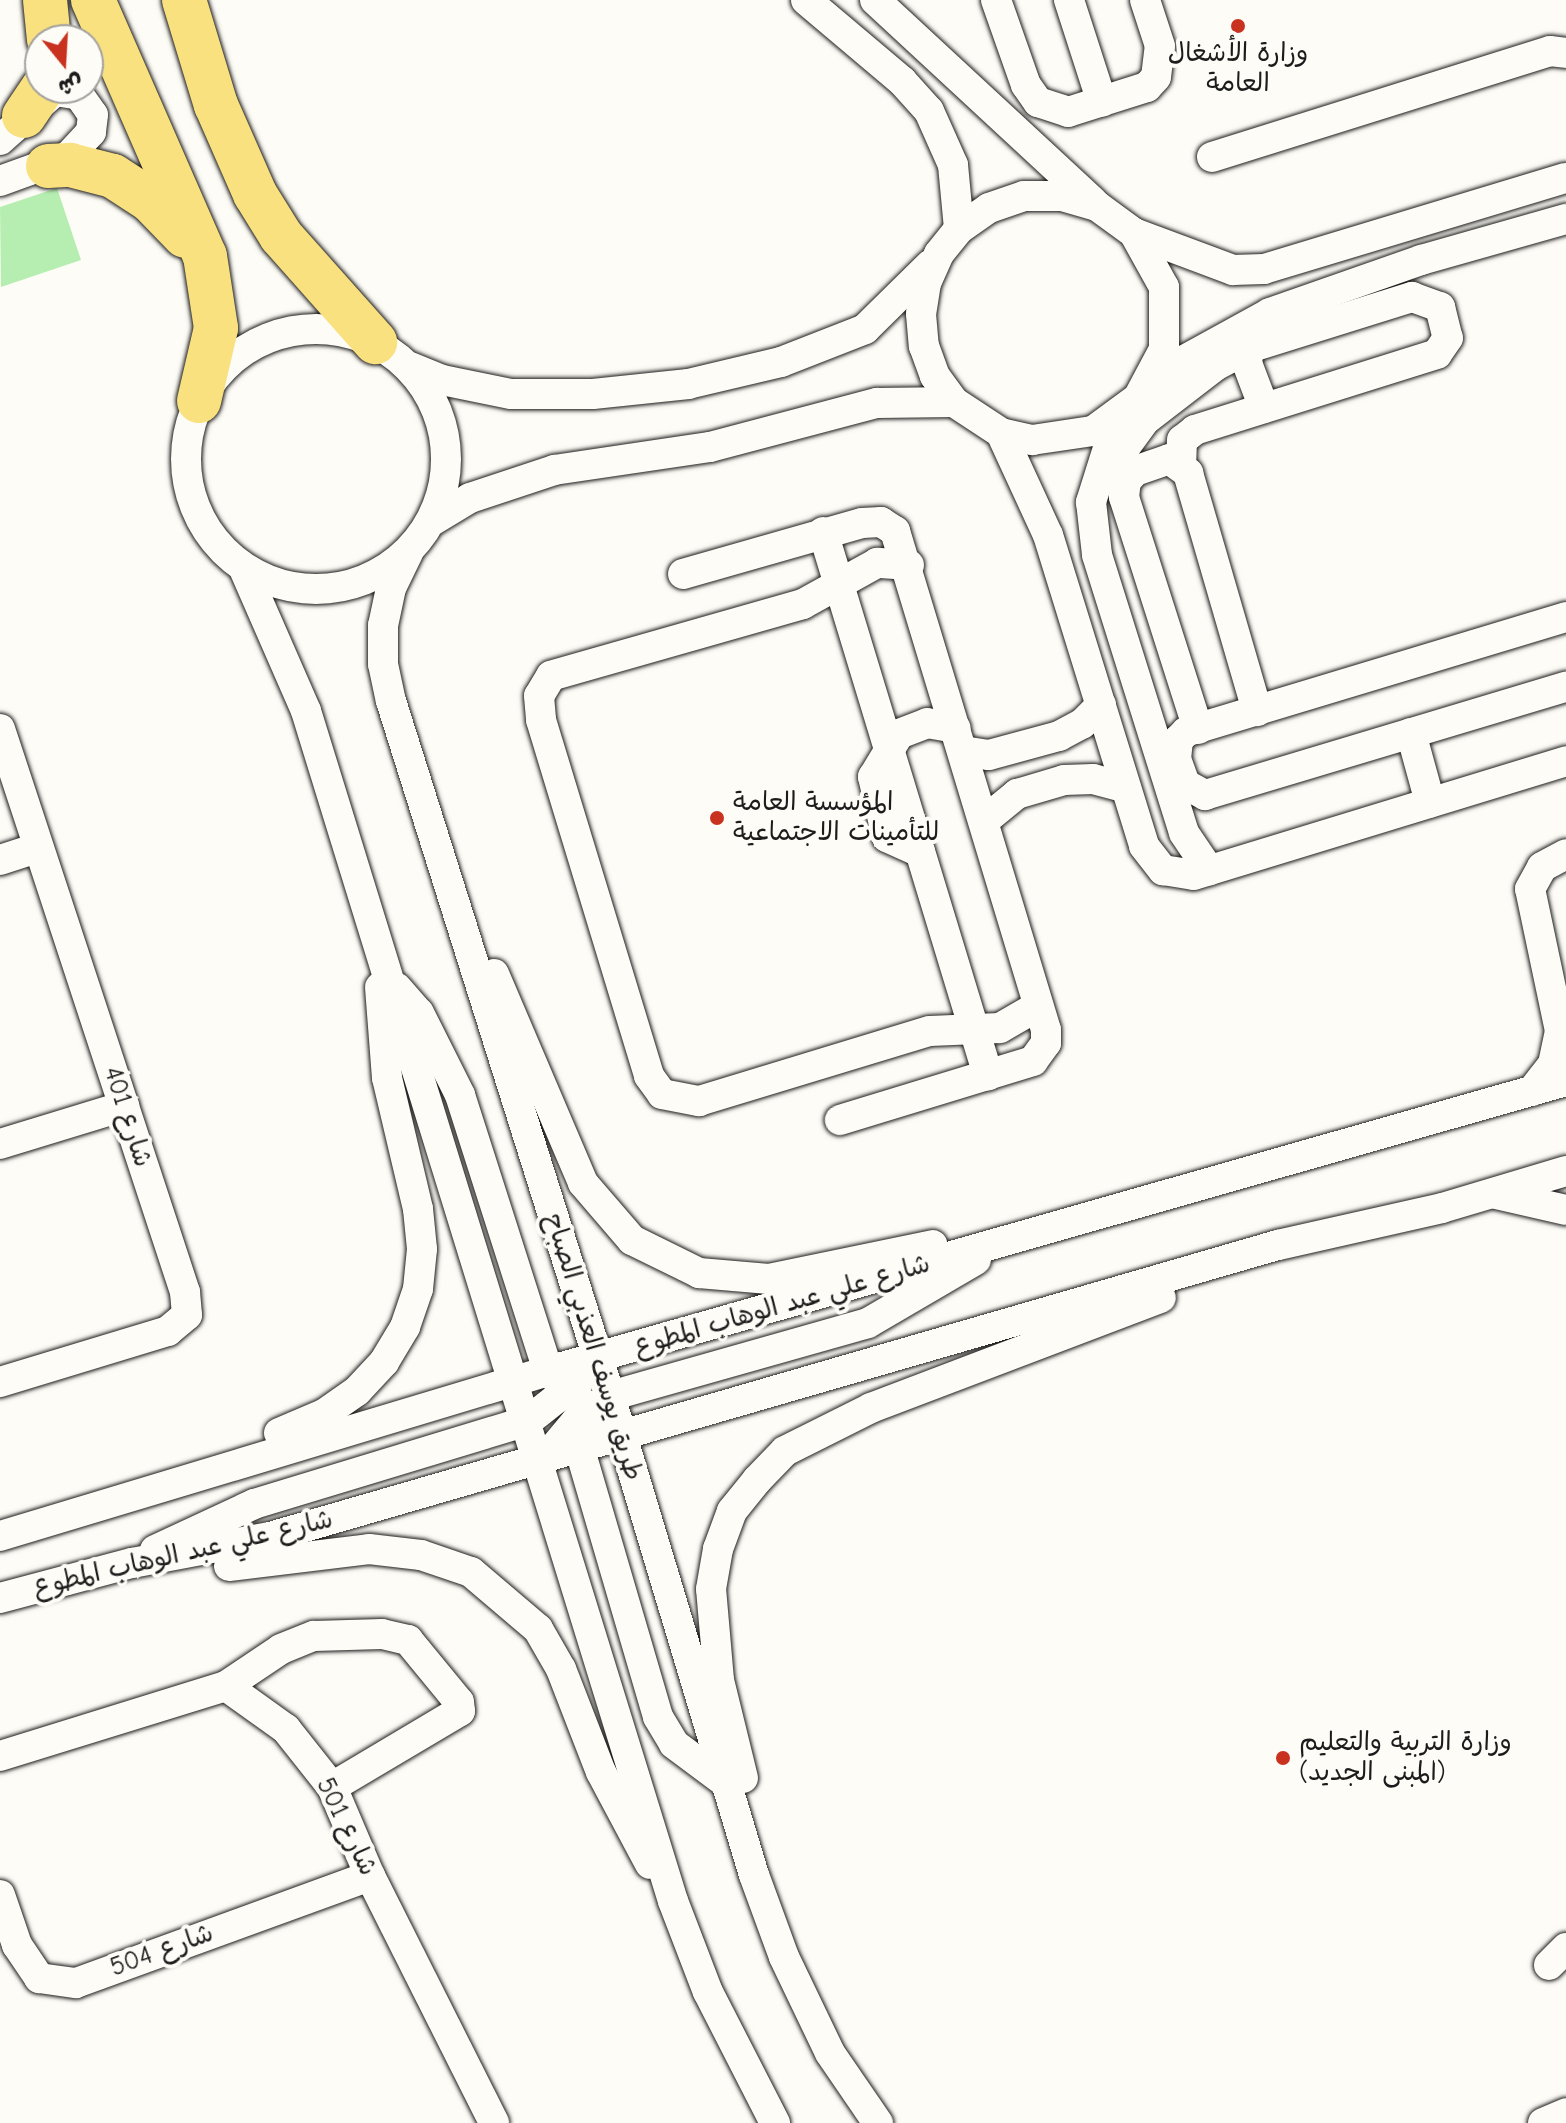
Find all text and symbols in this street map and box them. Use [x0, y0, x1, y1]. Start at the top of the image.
marker: وزارة الأشغال العامة [1229, 17, 1247, 35]
north arrow [24, 24, 104, 104]
place label: وزارة الأشغال العامة [1168, 38, 1308, 100]
text: ش [55, 69, 86, 101]
place label: المؤسسة العامة للتأمينات الاجتماعية [733, 787, 939, 848]
marker: المؤسسة العامة للتأمينات الاجتماعية [708, 809, 726, 827]
street label: شارع 401 [96, 1063, 158, 1171]
street label: طريق يوسف العذبي الصباح [537, 1210, 649, 1484]
street label: شارع علي عبد الوهاب المطوع [630, 1249, 934, 1363]
street label: شارع علي عبد الوهاب المطوع [30, 1504, 336, 1604]
place label: وزارة التربية والتعليم (المبنى الجديد) [1299, 1727, 1512, 1788]
marker: وزارة التربية والتعليم (المبنى الجديد) [1274, 1749, 1292, 1767]
street label: شارع 501 [309, 1773, 383, 1881]
street label: شارع 504 [106, 1918, 218, 1984]

